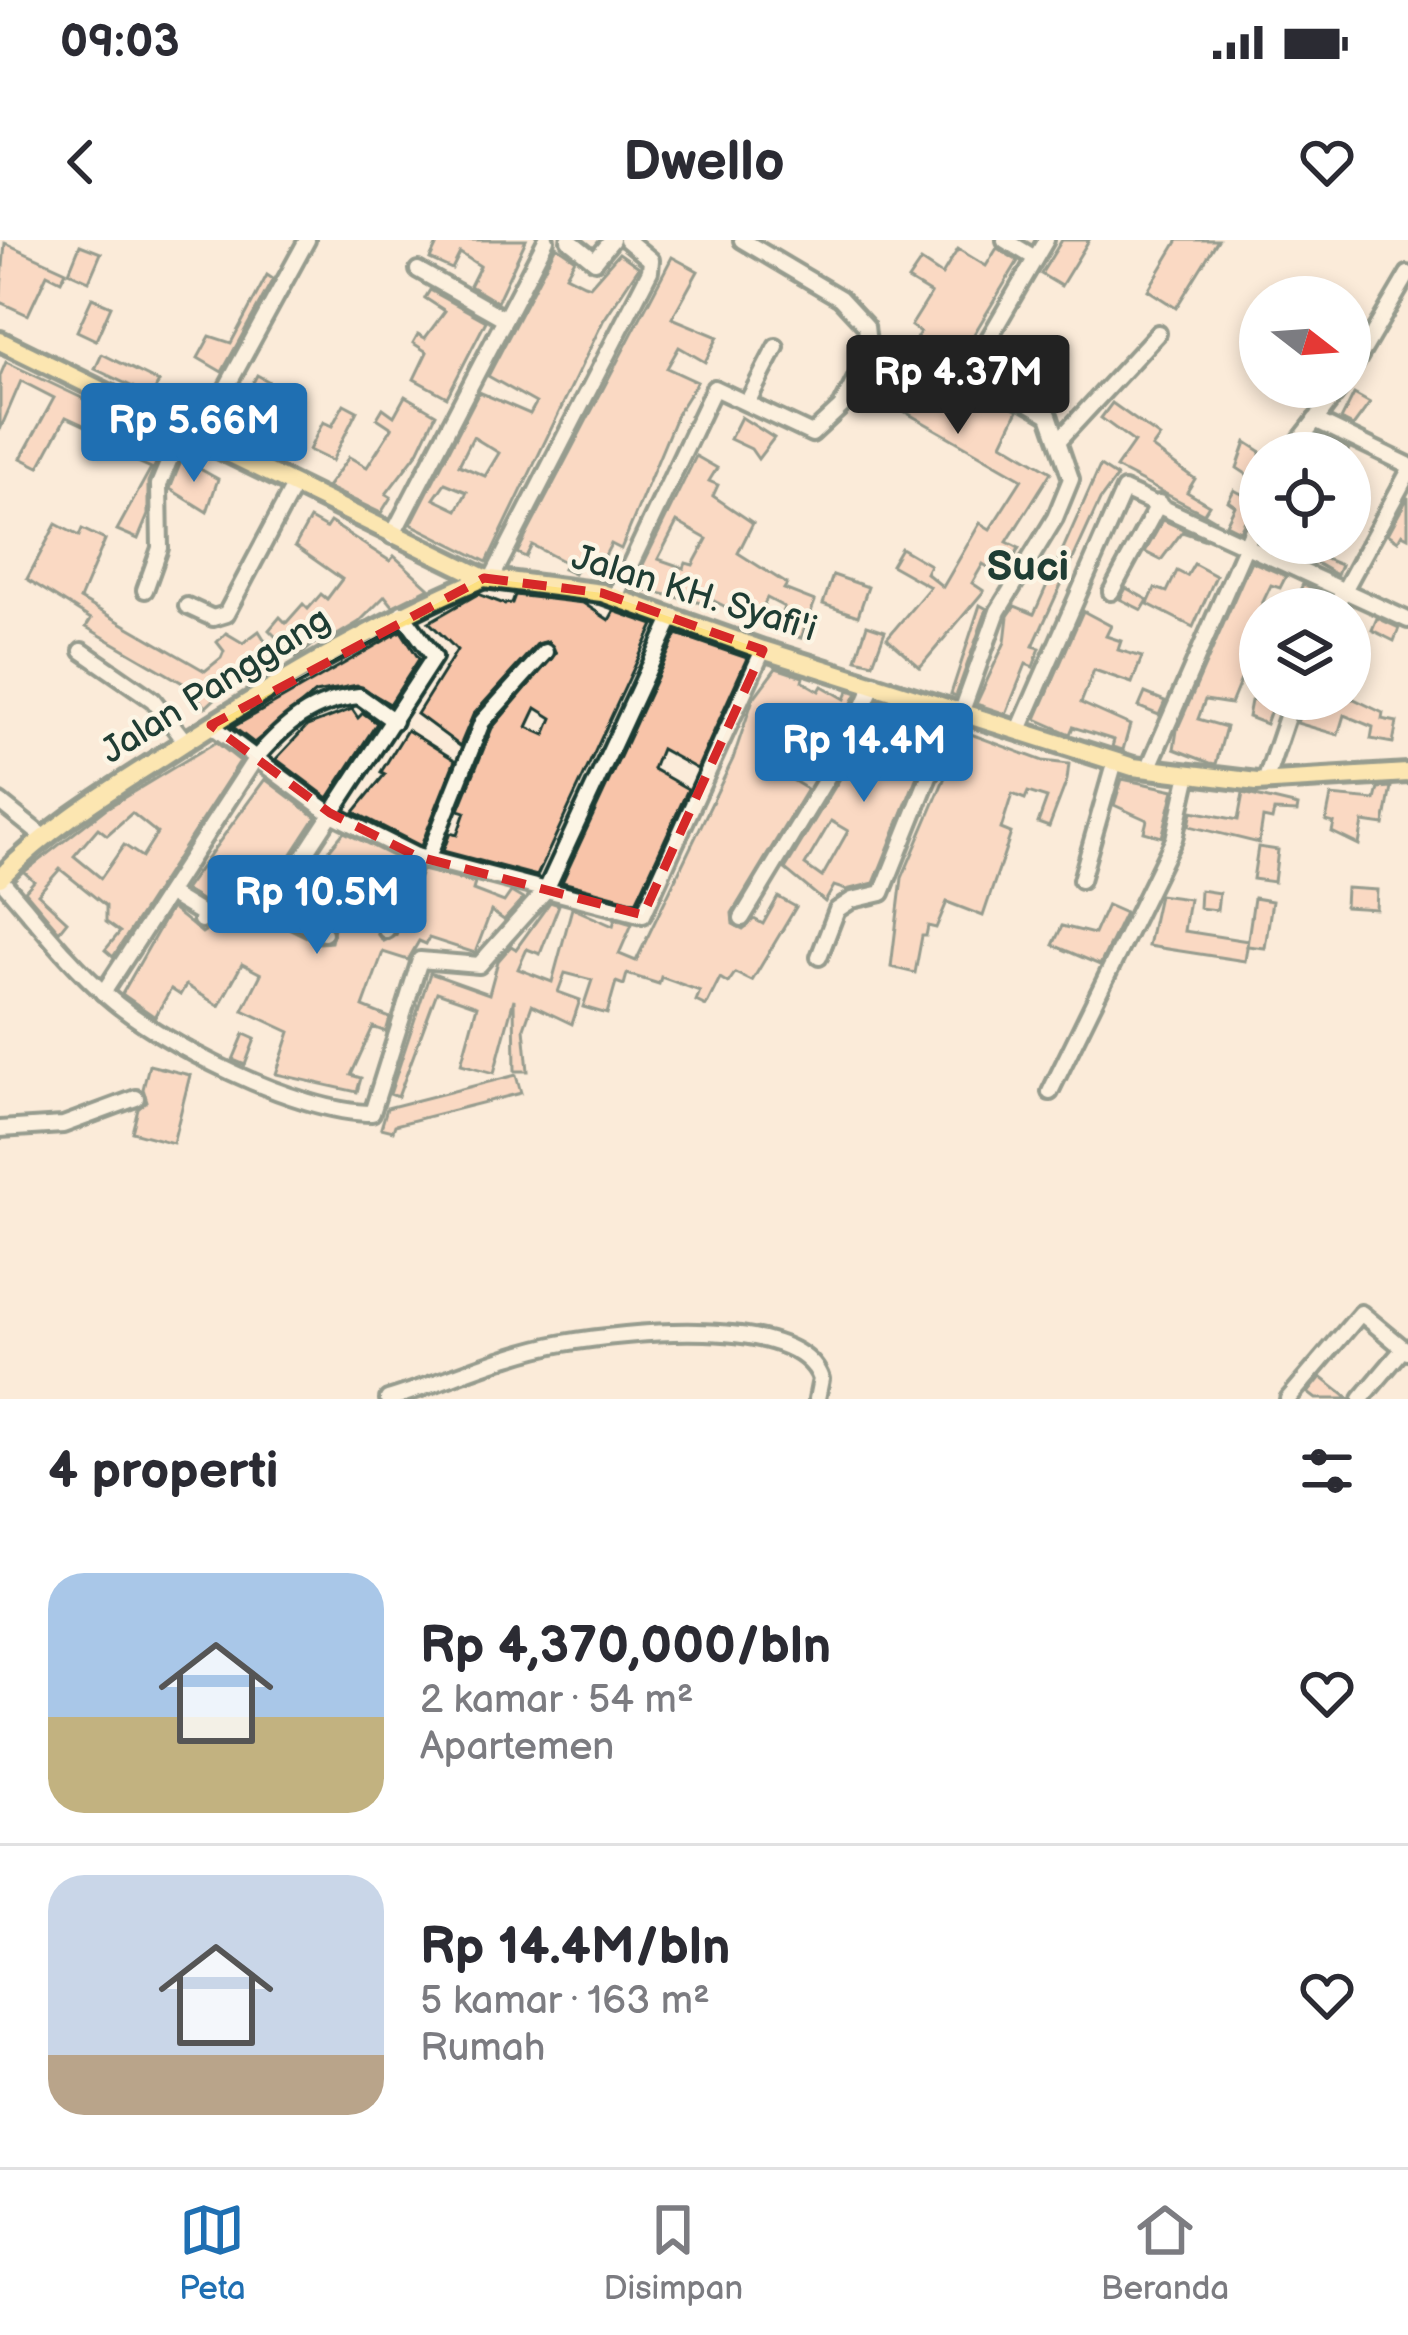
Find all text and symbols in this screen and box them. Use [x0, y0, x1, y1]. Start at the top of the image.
text: 09:03 [60, 15, 180, 70]
icon: back [48, 129, 114, 195]
icon: heart [1294, 129, 1360, 195]
text: Dwello [623, 130, 785, 195]
north arrow [1239, 276, 1371, 408]
map controls [1239, 276, 1371, 720]
pin: Rp 4.37M [834, 335, 1082, 437]
text: Rp 4.37M [873, 350, 1043, 397]
pin: Rp 5.66M [70, 383, 318, 485]
text: Rp 5.66M [108, 398, 280, 445]
button: locate [1239, 432, 1371, 564]
street label: Jalan KH. Syafi'i [566, 536, 822, 652]
district label: Suci [987, 542, 1069, 593]
button: layers [1239, 588, 1371, 720]
street label: Jalan Panggang [94, 598, 338, 774]
pin: Rp 14.4M [740, 703, 988, 805]
text: Rp 14.4M [782, 718, 946, 765]
pin: Rp 10.5M [193, 855, 441, 957]
text: Rp 10.5M [234, 870, 400, 917]
icon: filters [1294, 1438, 1360, 1504]
text: 4 properti [48, 1441, 279, 1502]
text: Rp 4,370,000/bln [420, 1616, 831, 1677]
icon: home [144, 1621, 288, 1765]
icon: heart [1294, 1660, 1360, 1726]
text: 2 kamar · 54 m² [420, 1677, 694, 1724]
text: Apartemen [420, 1724, 614, 1771]
text: Rp 14.4M/bln [420, 1917, 730, 1978]
icon: home [144, 1923, 288, 2067]
icon: heart [1294, 1962, 1360, 2028]
text: 5 kamar · 163 m² [420, 1978, 710, 2025]
text: Rumah [420, 2025, 545, 2072]
tab: Peta [179, 2197, 246, 2309]
tab: Disimpan [603, 2197, 743, 2309]
tab: Beranda [1101, 2197, 1229, 2309]

